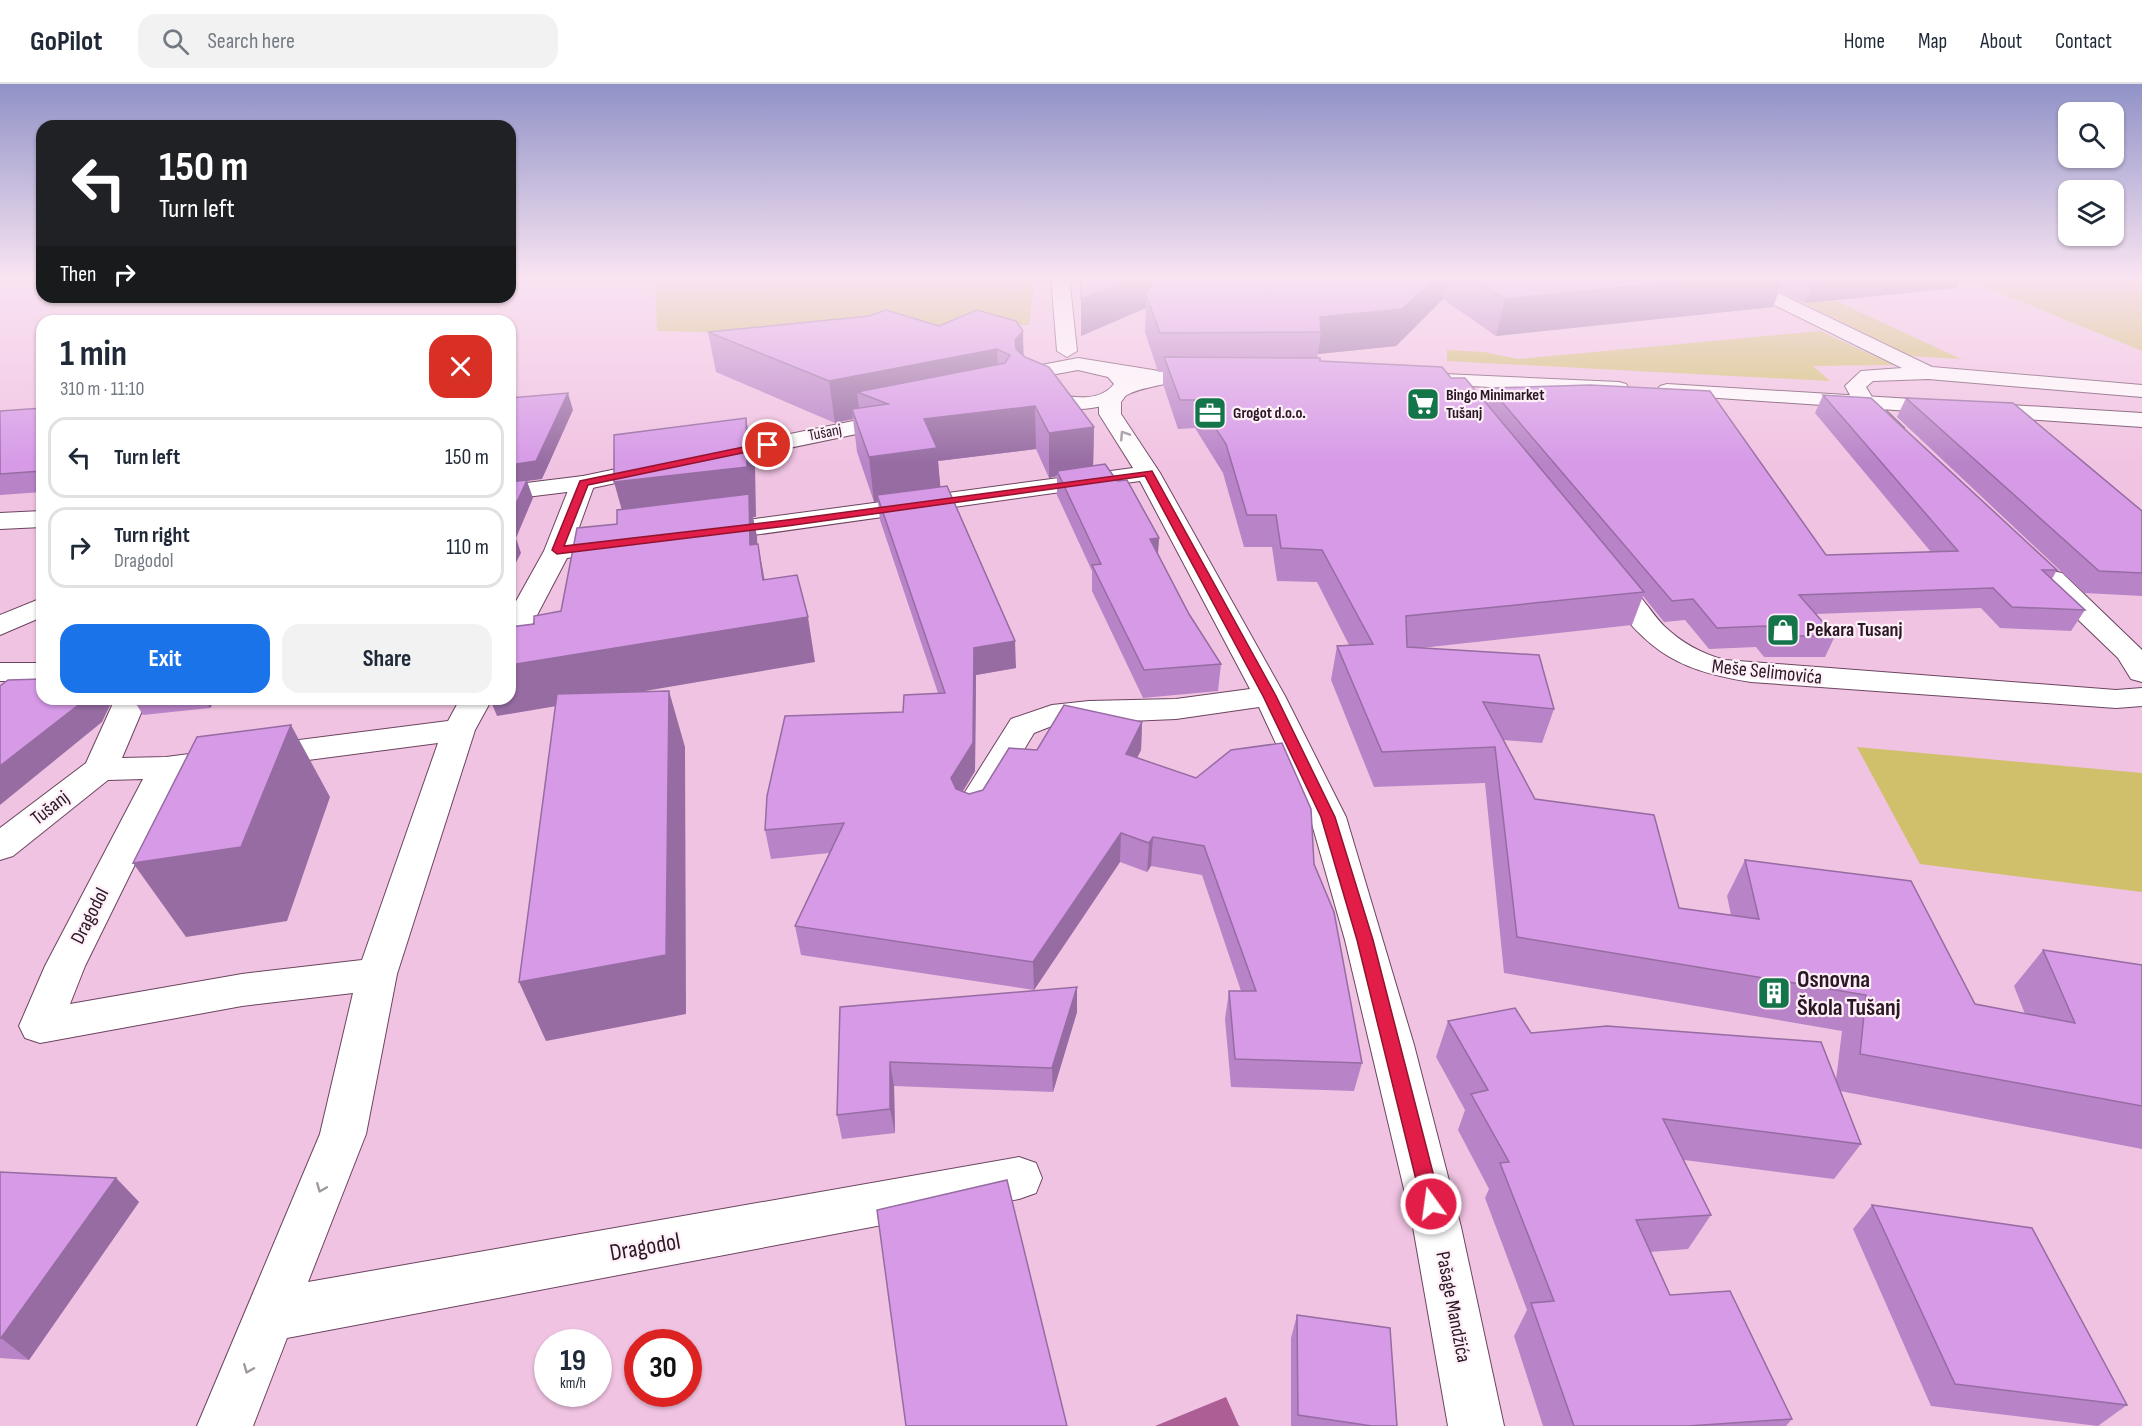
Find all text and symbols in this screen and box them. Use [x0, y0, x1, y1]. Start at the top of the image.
search box [138, 14, 558, 68]
text: GoPilot [30, 25, 102, 58]
icon: search [159, 25, 192, 58]
text: Search here [207, 28, 295, 55]
text: Home [1844, 29, 1885, 54]
text: Map [1918, 29, 1947, 54]
text: About [1980, 29, 2022, 54]
text: Contact [2055, 29, 2112, 54]
map controls [2058, 102, 2124, 246]
button: search [2058, 102, 2124, 168]
text: 150 m [159, 142, 248, 193]
icon: left [60, 144, 138, 222]
button: layers [2058, 180, 2124, 246]
text: Turn left [159, 193, 235, 225]
icon: right [108, 258, 141, 291]
text: Then [60, 261, 96, 288]
text: 1 min [60, 333, 127, 376]
button: close [429, 335, 492, 398]
text: 310 m · 11:10 [60, 377, 144, 401]
supermarket icon: Bingo Minimarket Tušanj [1405, 386, 1441, 422]
place label: Bingo Minimarket Tušanj [1446, 386, 1544, 423]
office icon: Grogot d.o.o. [1192, 395, 1228, 431]
place label: Grogot d.o.o. [1233, 404, 1306, 423]
pin [742, 419, 793, 470]
street label: Tušanj [807, 420, 843, 446]
icon: arrive [751, 428, 784, 461]
one-way arrow [1119, 431, 1131, 441]
icon: left [63, 441, 96, 474]
text: Turn left [114, 444, 180, 471]
text: 150 m [445, 444, 489, 471]
text: Turn right [114, 522, 190, 549]
icon: right [63, 531, 96, 564]
text: 110 m [446, 534, 489, 561]
text: Dragodol [114, 549, 174, 573]
shop icon: Pekara Tusanj [1765, 612, 1801, 648]
place label: Pekara Tusanj [1806, 618, 1902, 642]
button: Exit [60, 624, 270, 693]
button: Share [282, 624, 492, 693]
street label: Meše Selimovića [1711, 654, 1823, 690]
street label: Tušanj [26, 786, 74, 830]
street label: Dragodol [66, 884, 114, 948]
place label: Osnovna Škola Tušanj [1797, 965, 1901, 1022]
building icon: Osnovna Škola Tušanj [1756, 975, 1792, 1011]
position arrow [1399, 1172, 1463, 1236]
one-way arrow [316, 1182, 328, 1193]
street label: Dragodol [607, 1227, 683, 1267]
street label: Pašage Mandžića [1430, 1249, 1476, 1365]
speed limit sign: 30 [624, 1329, 702, 1407]
text: 19 [560, 1343, 586, 1379]
one-way arrow [243, 1363, 255, 1374]
text: km/h [560, 1374, 586, 1393]

